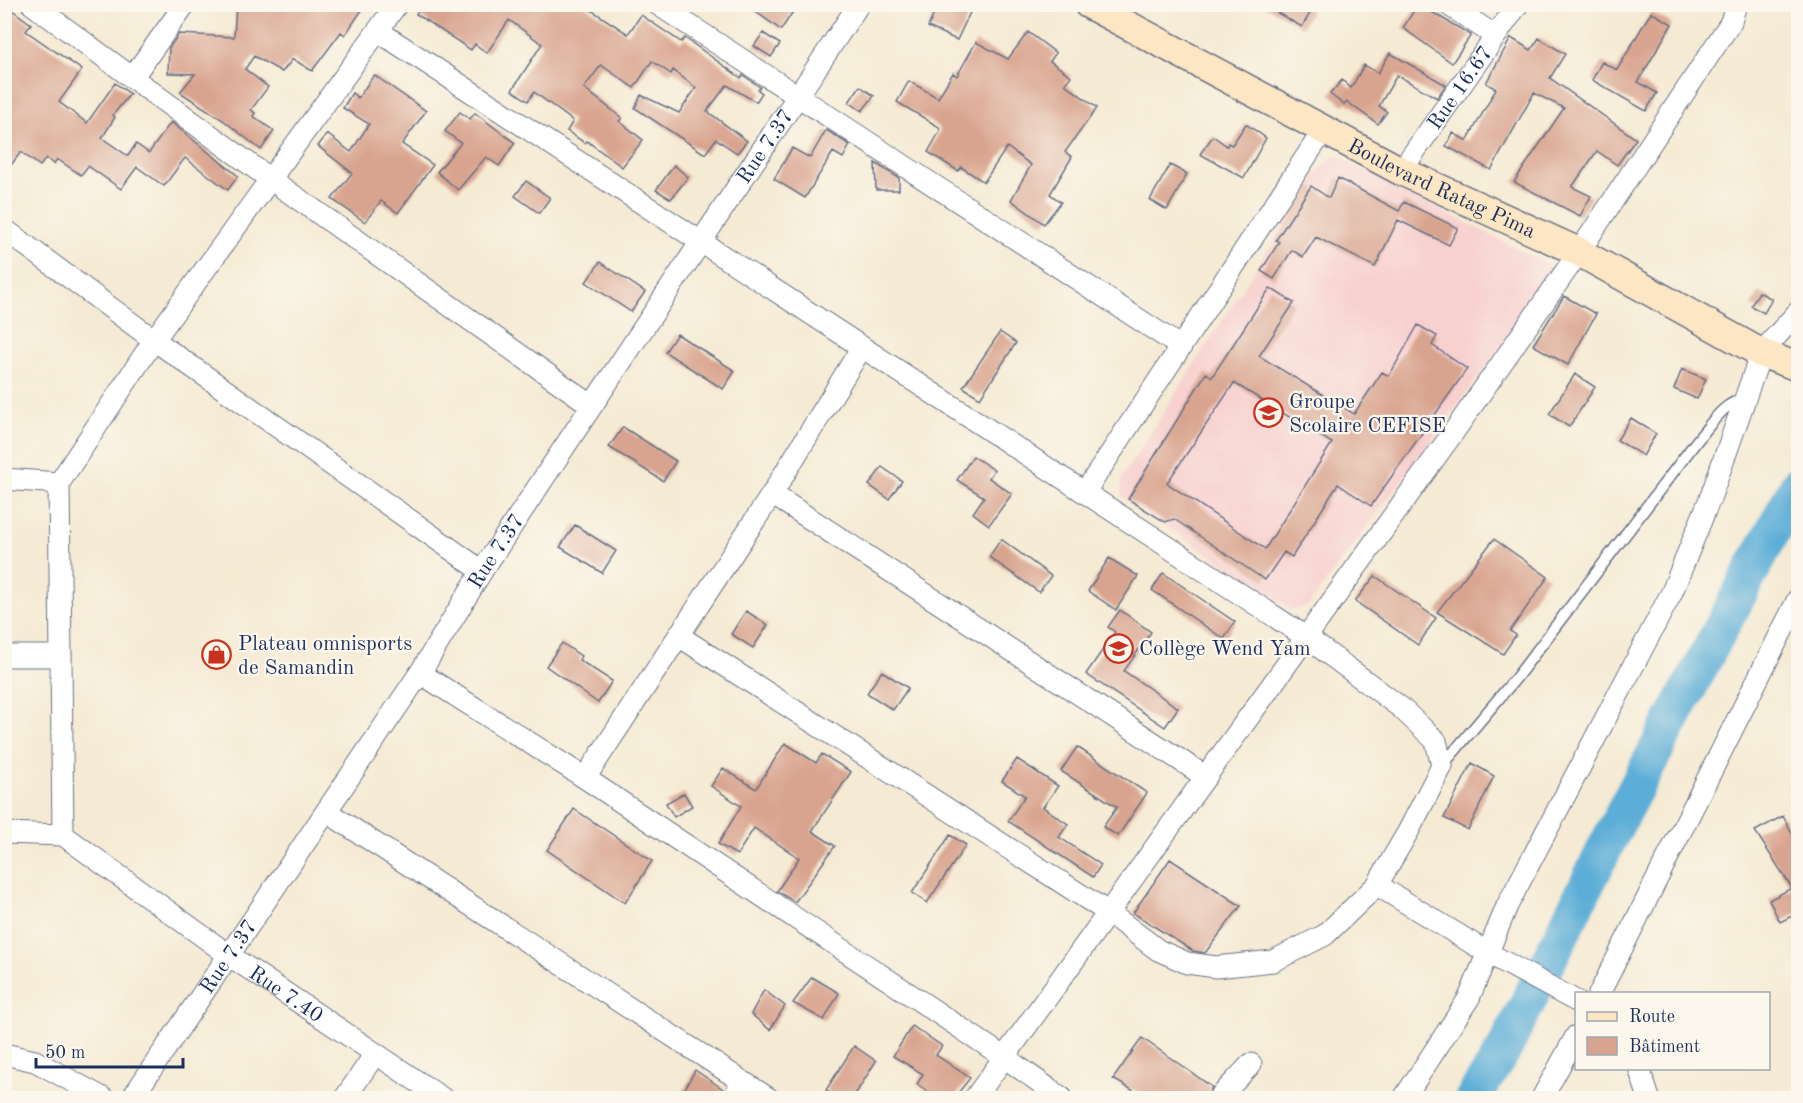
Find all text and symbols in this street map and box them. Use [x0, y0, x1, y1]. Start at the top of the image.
street label: Rue 16.67 [1424, 43, 1497, 134]
street label: Rue 7.37 [734, 106, 798, 188]
street label: Boulevard Ratag Pima [1344, 136, 1538, 243]
place label: Groupe Scolaire CEFISE [1289, 392, 1446, 437]
school or university icon: Groupe Scolaire CEFISE [1252, 397, 1284, 429]
street label: Rue 7.37 [465, 511, 529, 593]
school or university icon: Collège Wend Yam [1102, 632, 1134, 664]
place label: Plateau omnisports de Samandin [238, 634, 412, 679]
shop icon: Plateau omnisports de Samandin [201, 639, 233, 671]
place label: Collège Wend Yam [1139, 639, 1311, 660]
street label: Rue 7.37 [197, 917, 262, 998]
street label: Rue 7.40 [245, 963, 326, 1027]
legend [1575, 992, 1770, 1070]
text: Route [1629, 1008, 1675, 1026]
scale bar [36, 1031, 183, 1069]
text: Bâtiment [1629, 1038, 1700, 1056]
text: 50 m [45, 1044, 85, 1062]

